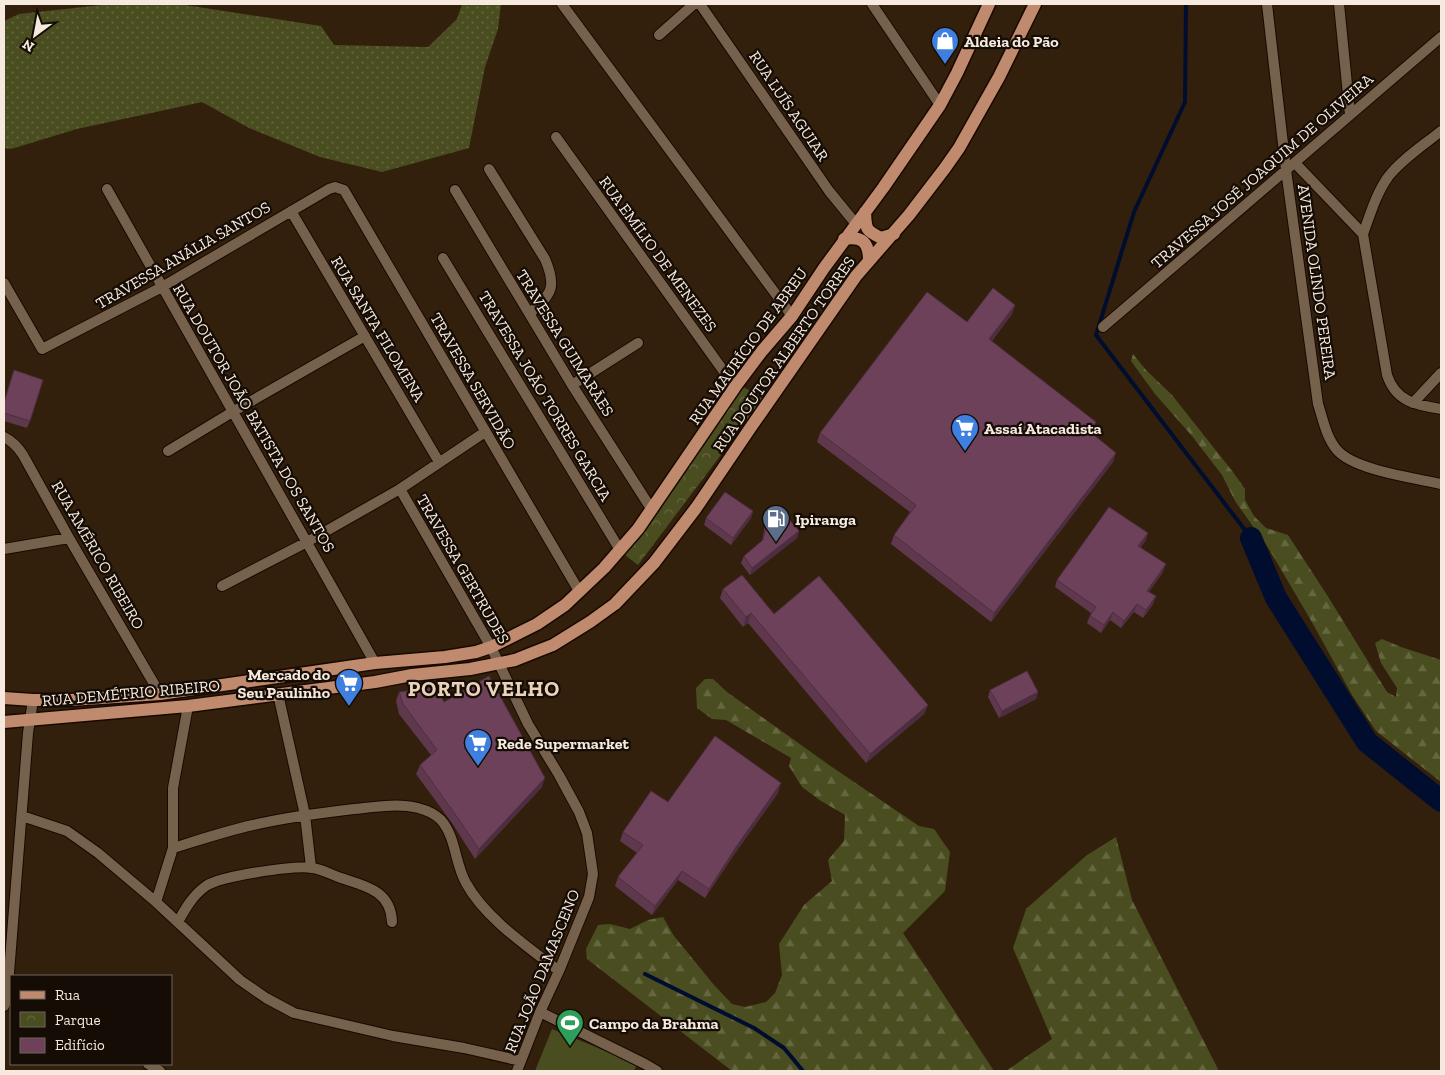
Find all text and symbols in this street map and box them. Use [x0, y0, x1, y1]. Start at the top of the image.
north arrow [10, 10, 60, 60]
shop icon: Aldeia do Pão [930, 26, 960, 65]
place label: Aldeia do Pão [964, 32, 1059, 51]
text: N [19, 35, 37, 56]
street label: RUA LUÍS AGUIAR [745, 47, 833, 165]
street label: TRAVESSA JOSÉ JOAQUIM DE OLIVEIRA [1147, 69, 1377, 273]
street label: RUA EMÍLIO DE MENEZES [595, 173, 721, 335]
street label: AVENIDA OLINDO PEREIRA [1294, 183, 1340, 382]
street label: TRAVESSA ANÁLIA SANTOS [92, 197, 274, 313]
street label: RUA SANTA FILOMENA [327, 253, 429, 406]
street label: RUA DOUTOR ALBERTO TORRES [709, 253, 859, 455]
street label: RUA MAURÍCIO DE ABREU [685, 264, 811, 428]
street label: TRAVESSA GUIMARÃES [512, 266, 618, 420]
street label: RUA DOUTOR JOÃO BATISTA DOS SANTOS [169, 280, 339, 556]
street label: TRAVESSA JOÃO TORRES GARCIA [475, 288, 616, 505]
street label: TRAVESSA SERVIDÃO [426, 309, 520, 453]
supermarket icon: Assaí Atacadista [950, 413, 980, 452]
place label: Assaí Atacadista [984, 419, 1102, 438]
street label: RUA AMÉRICO RIBEIRO [48, 477, 149, 633]
street label: TRAVESSA GERTRUDES [412, 491, 514, 647]
fuel station icon: Ipiranga [761, 504, 791, 543]
place label: Ipiranga [795, 510, 856, 529]
place label: Mercado do Seu Paulinho [238, 665, 331, 702]
supermarket icon: Mercado do Seu Paulinho [334, 668, 364, 707]
street label: RUA DEMÉTRIO RIBEIRO [41, 676, 221, 710]
district label: PORTO VELHO [408, 676, 560, 701]
supermarket icon: Rede Supermarket [463, 728, 493, 767]
place label: Rede Supermarket [497, 734, 629, 753]
street label: RUA JOÃO DAMASCENO [501, 886, 584, 1055]
legend [10, 975, 172, 1065]
text: Rua [55, 986, 80, 1004]
sports icon: Campo da Brahma [555, 1008, 585, 1047]
text: Parque [55, 1011, 101, 1029]
place label: Campo da Brahma [589, 1014, 719, 1033]
text: Edifício [55, 1036, 105, 1054]

